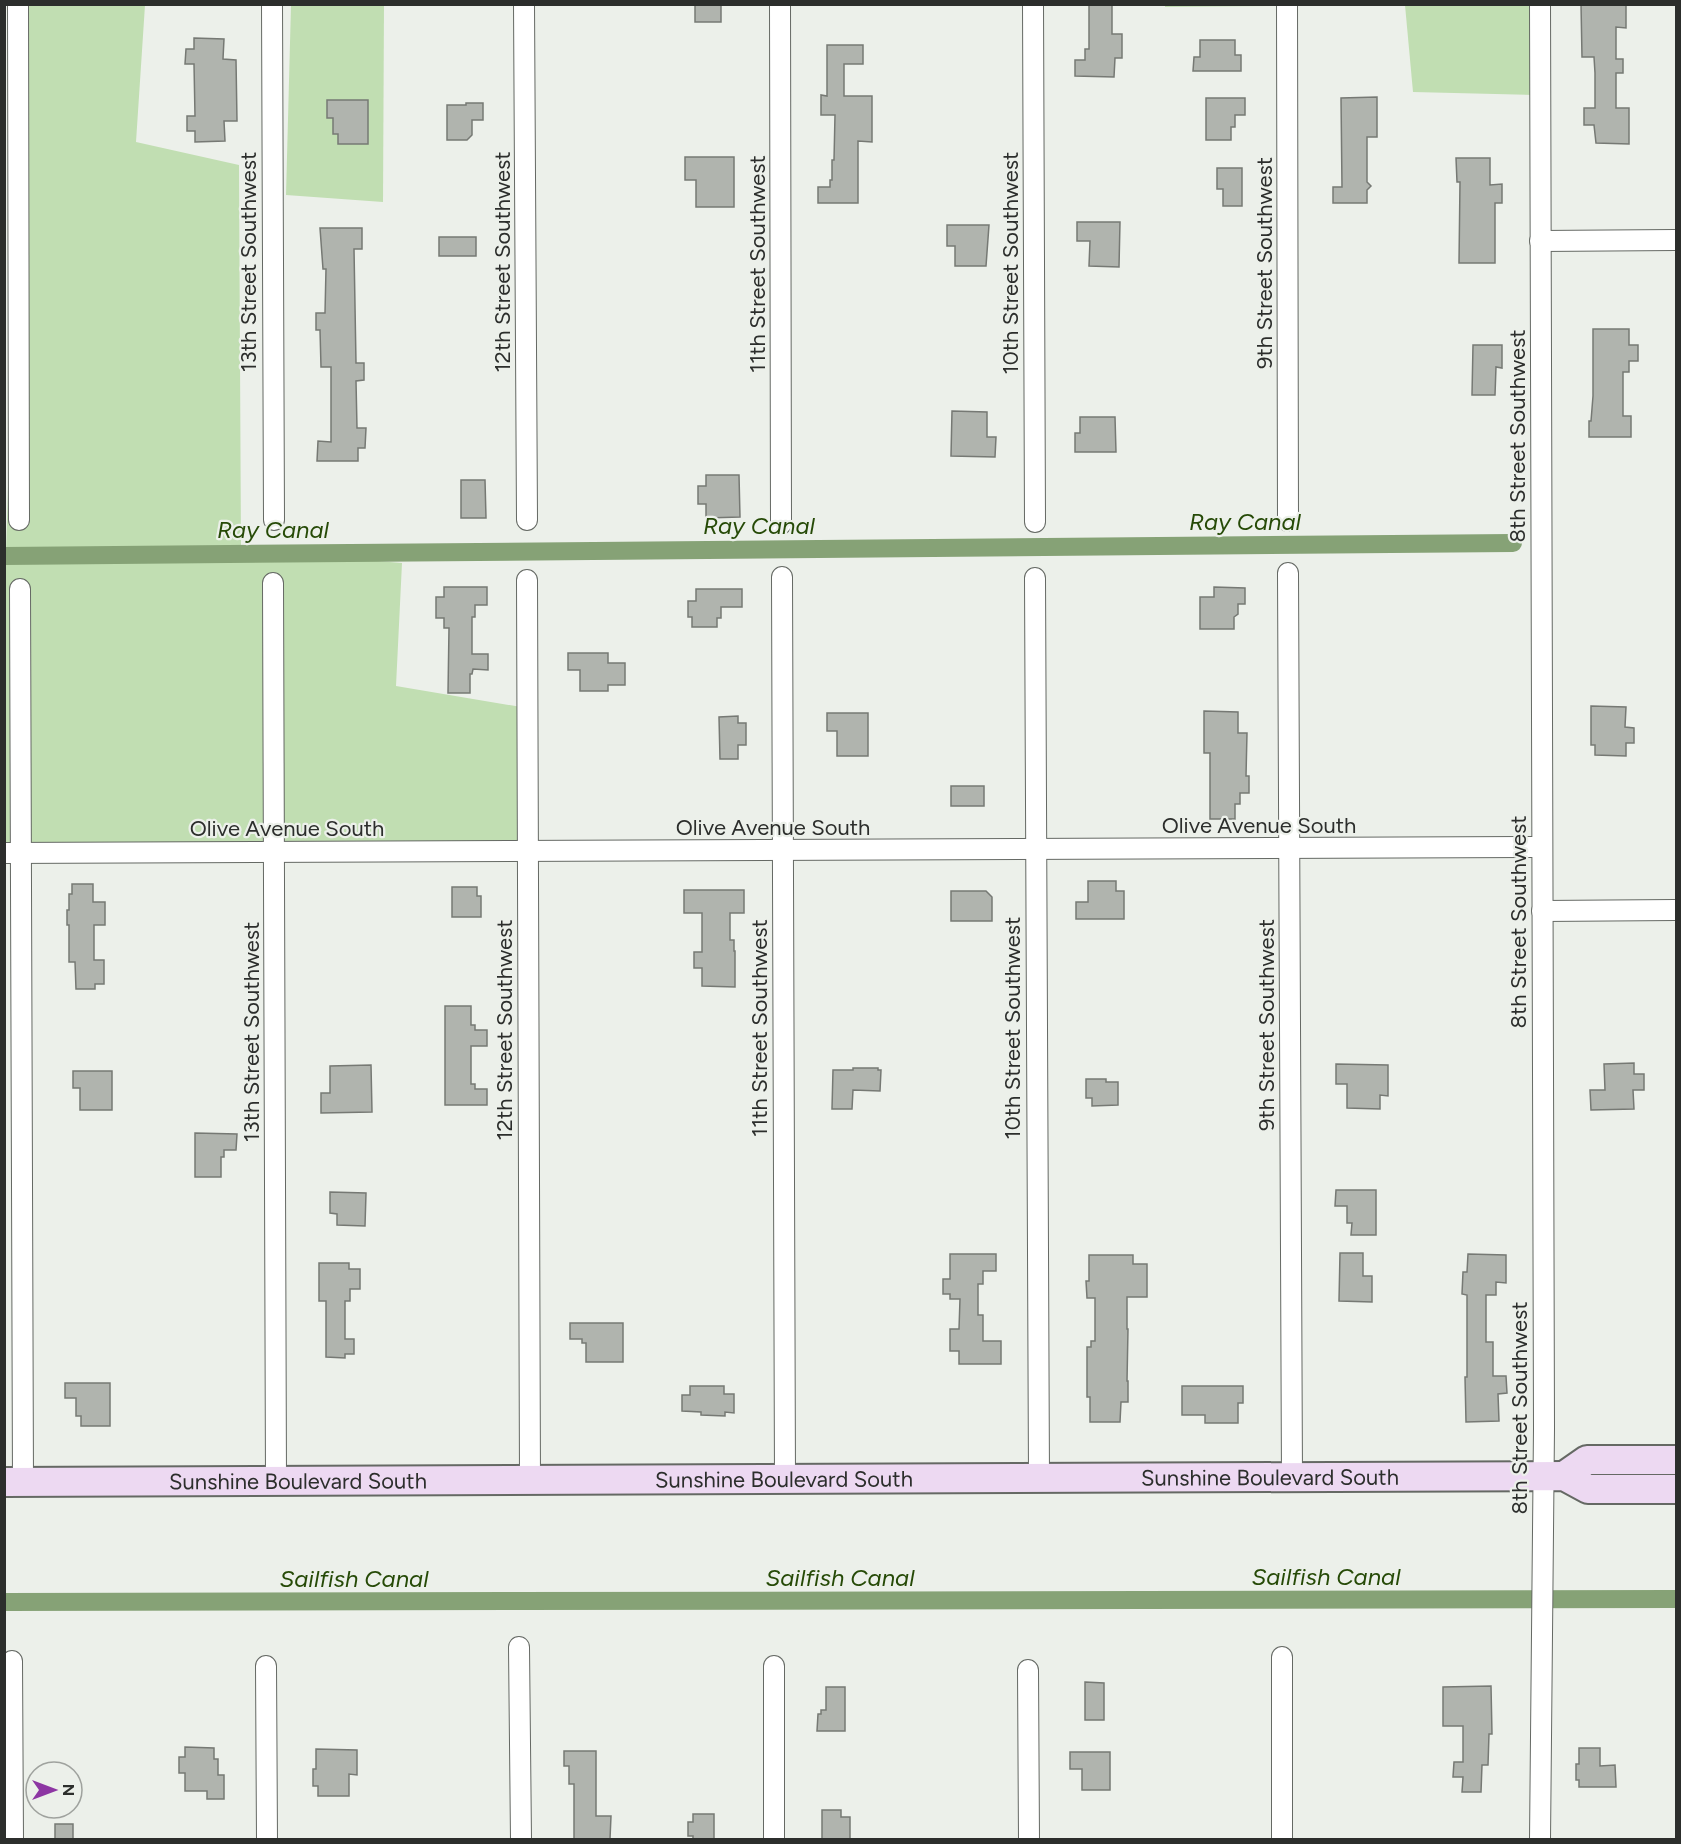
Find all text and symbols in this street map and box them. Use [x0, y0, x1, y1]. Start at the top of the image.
street label: 13th Street Southwest [235, 152, 262, 372]
street label: 12th Street Southwest [489, 152, 516, 373]
street label: 10th Street Southwest [997, 152, 1024, 374]
street label: 11th Street Southwest [744, 155, 771, 373]
street label: 9th Street Southwest [1251, 157, 1278, 369]
street label: 8th Street Southwest [1504, 329, 1531, 543]
water label: Ray Canal [1189, 507, 1302, 536]
water label: Ray Canal [703, 511, 816, 540]
water label: Ray Canal [217, 515, 330, 544]
street label: Olive Avenue South [1162, 812, 1356, 839]
street label: Olive Avenue South [676, 814, 870, 841]
street label: Olive Avenue South [190, 815, 384, 842]
street label: 8th Street Southwest [1505, 815, 1532, 1029]
street label: 10th Street Southwest [999, 917, 1026, 1139]
street label: 11th Street Southwest [746, 919, 773, 1137]
street label: 9th Street Southwest [1253, 919, 1280, 1131]
street label: 12th Street Southwest [491, 920, 518, 1141]
street label: 13th Street Southwest [238, 922, 265, 1142]
street label: 8th Street Southwest [1506, 1301, 1533, 1515]
street label: Sunshine Boulevard South [1141, 1463, 1399, 1491]
street label: Sunshine Boulevard South [655, 1465, 913, 1493]
street label: Sunshine Boulevard South [169, 1467, 427, 1495]
water label: Sailfish Canal [1252, 1562, 1401, 1591]
water label: Sailfish Canal [766, 1563, 915, 1592]
water label: Sailfish Canal [280, 1564, 429, 1593]
north arrow [24, 1760, 84, 1820]
text: N [59, 1784, 78, 1796]

